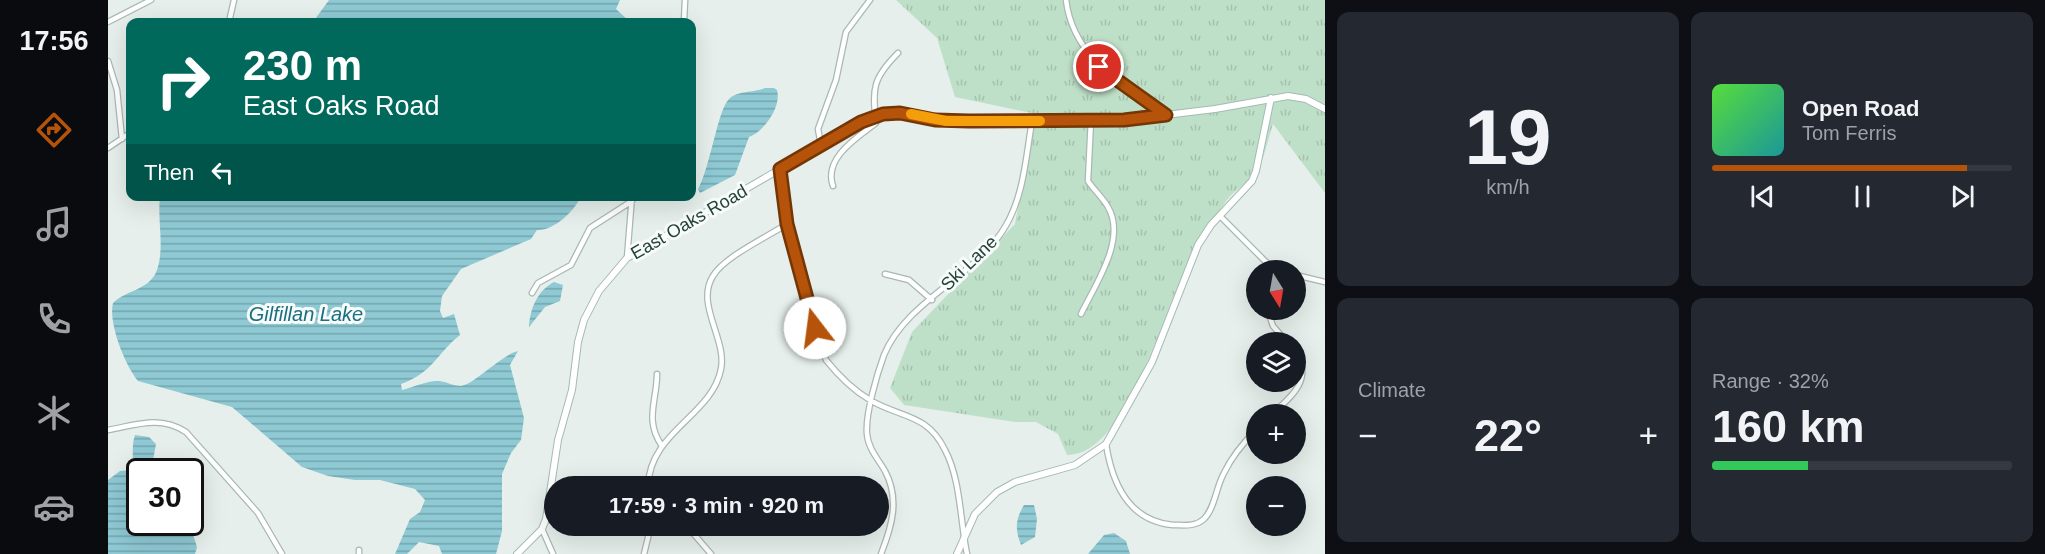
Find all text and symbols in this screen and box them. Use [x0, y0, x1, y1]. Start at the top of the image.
text: 17:56 [19, 26, 89, 56]
pin [1073, 41, 1124, 92]
icon: right [144, 42, 222, 120]
text: 230 m [243, 42, 362, 89]
icon: arrive [1082, 50, 1115, 83]
text: East Oaks Road [243, 91, 440, 121]
text: 19 [1465, 93, 1551, 181]
text: Open Road [1802, 96, 1919, 121]
icon: directions [33, 109, 75, 151]
text: Tom Ferris [1802, 122, 1896, 144]
icon: left [206, 156, 239, 189]
text: Then [144, 160, 194, 185]
text: km/h [1486, 176, 1530, 198]
icon: previous [1746, 180, 1779, 213]
icon: pause [1846, 180, 1879, 213]
icon: next [1946, 180, 1979, 213]
street label: East Oaks Road [627, 181, 751, 263]
icon: music [33, 203, 75, 245]
street label: Ski Lane [937, 231, 1001, 295]
north arrow [1246, 260, 1306, 320]
map controls [1246, 260, 1306, 536]
position arrow [783, 296, 847, 360]
icon: phone [33, 298, 75, 340]
water label: Gilfillan Lake [249, 303, 363, 325]
button: layers [1246, 332, 1306, 392]
text: Range · 32% [1712, 370, 1829, 392]
text: Climate [1358, 379, 1426, 401]
icon: climate [33, 392, 75, 434]
text: 160 km [1712, 401, 1865, 452]
button: + [1246, 404, 1306, 464]
text: 22° [1474, 410, 1542, 461]
text: − [1358, 417, 1377, 454]
text: + [1639, 417, 1658, 454]
speed limit sign: 30 [126, 458, 204, 536]
button: − [1246, 476, 1306, 536]
icon: car [33, 486, 75, 528]
text: 17:59 · 3 min · 920 m [609, 493, 824, 518]

